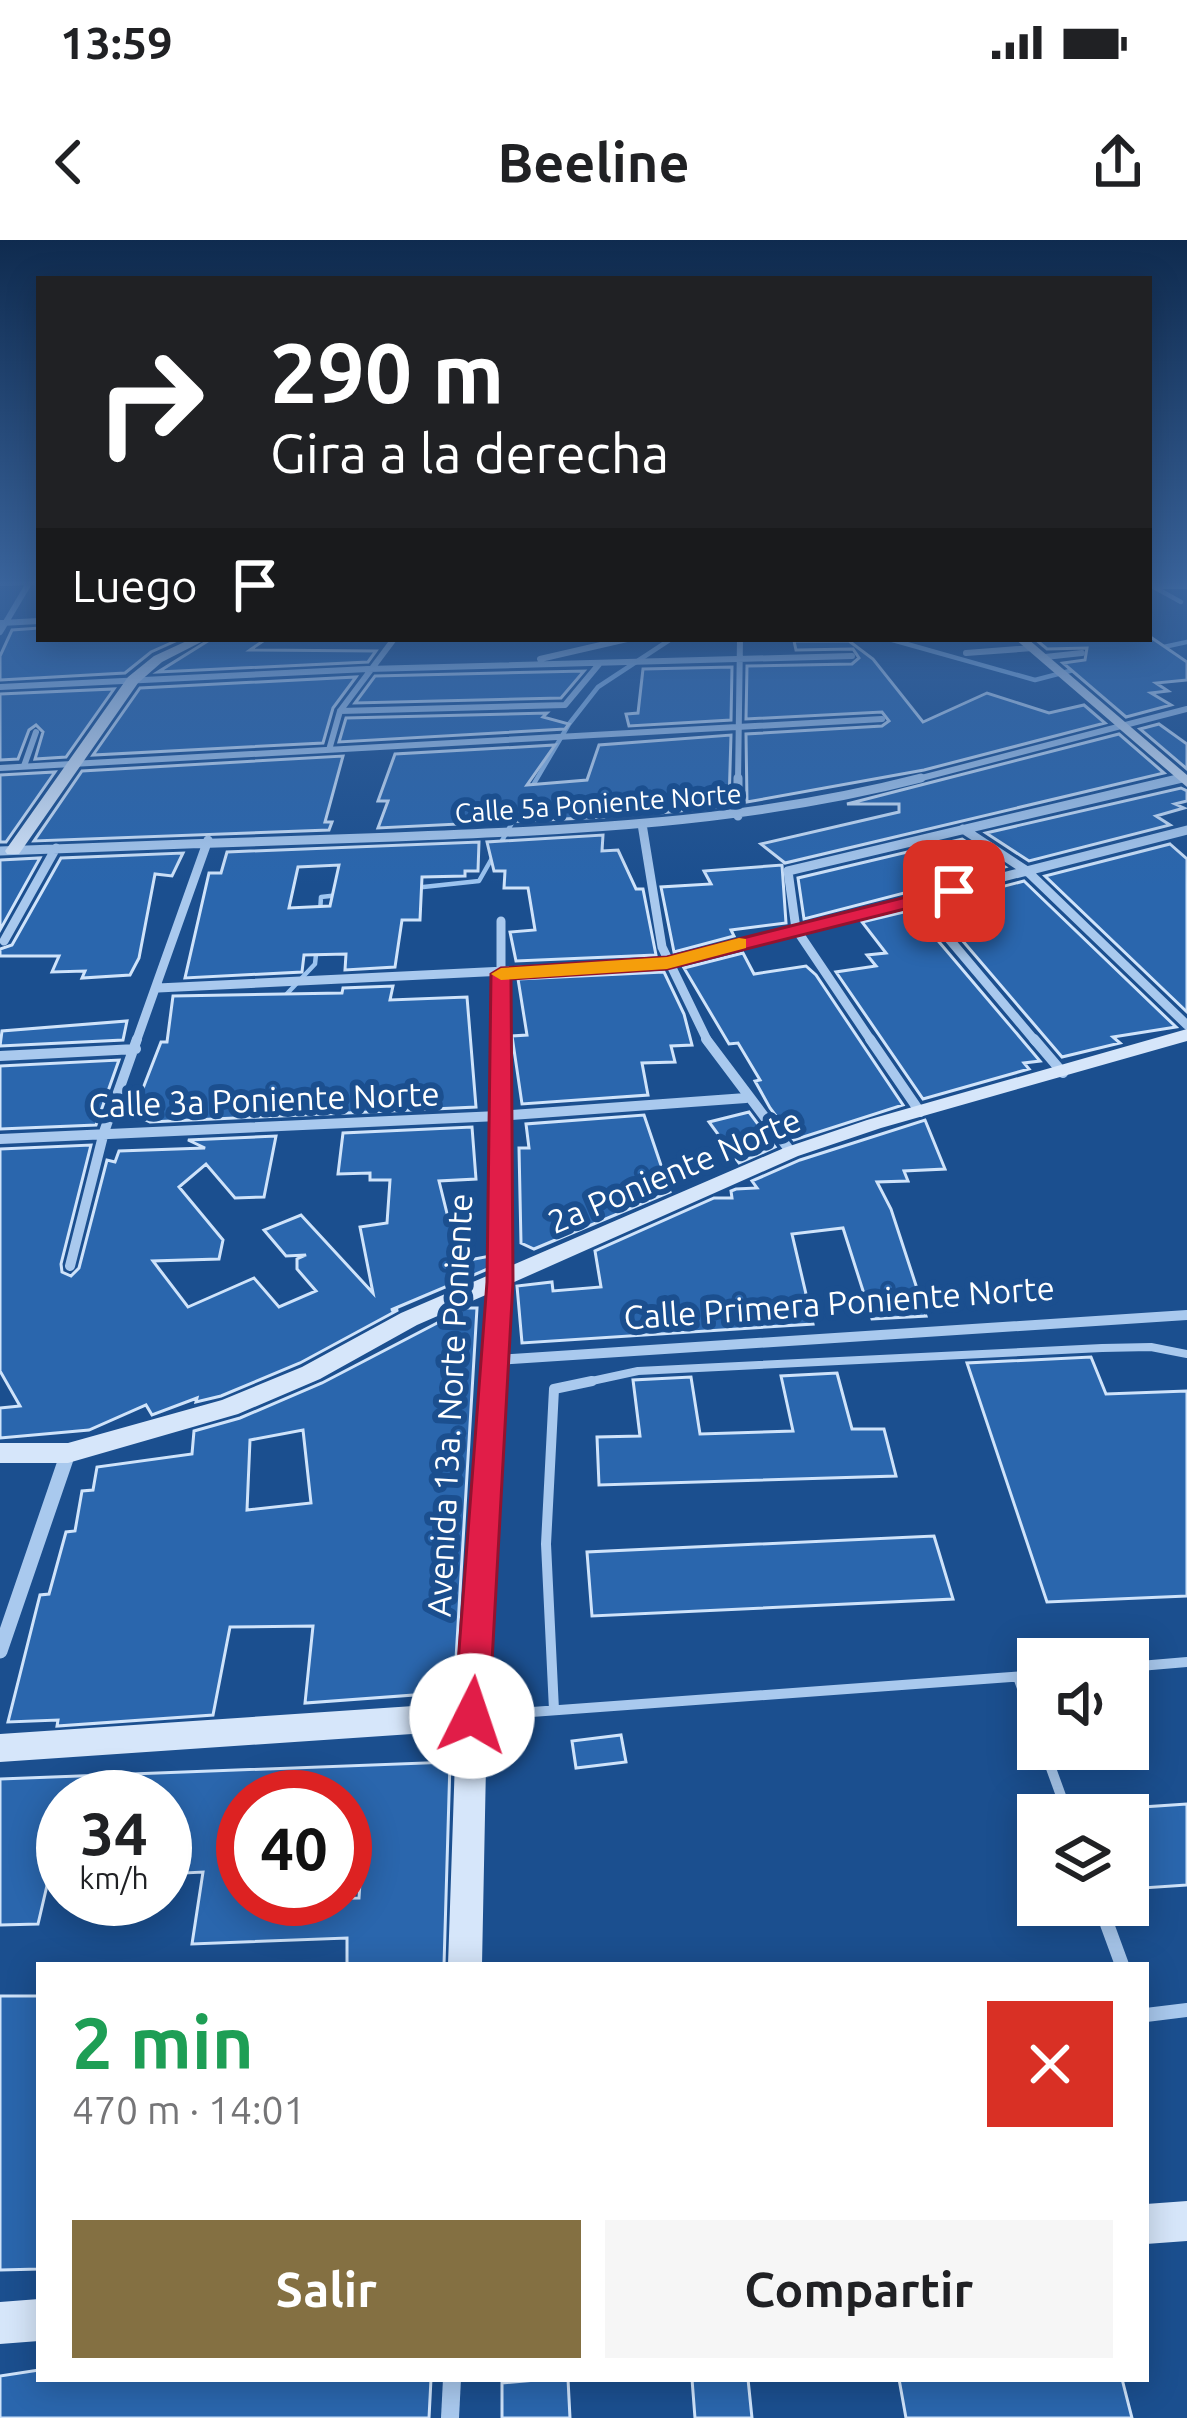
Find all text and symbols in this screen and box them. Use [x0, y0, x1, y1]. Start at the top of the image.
text: 13:59 [60, 17, 173, 68]
icon: back [36, 129, 102, 195]
icon: share [1085, 129, 1151, 195]
text: Beeline [497, 132, 690, 192]
icon: right [72, 324, 228, 480]
text: 290 m [270, 325, 504, 419]
text: Gira a la derecha [270, 423, 669, 483]
icon: arrive [222, 552, 288, 618]
text: Luego [72, 560, 198, 611]
street label: Calle 5a Poniente Norte [454, 778, 742, 828]
pin [903, 840, 1005, 942]
icon: arrive [921, 858, 987, 924]
street label: Calle 3a Poniente Norte [88, 1074, 440, 1124]
street label: 2a Poniente Norte [542, 1100, 806, 1240]
street label: Avenida 13a. Norte Poniente [419, 1193, 479, 1617]
street label: Calle Primera Poniente Norte [622, 1268, 1056, 1336]
map controls [1017, 1638, 1149, 1926]
button: sound [1017, 1638, 1149, 1770]
position arrow [409, 1653, 535, 1779]
speed limit sign: 40 [216, 1770, 372, 1926]
button: layers [1017, 1794, 1149, 1926]
text: 34 [80, 1799, 148, 1866]
text: km/h [79, 1861, 149, 1895]
button: close [987, 2001, 1113, 2127]
text: 2 min [72, 2002, 254, 2083]
text: 470 m · 14:01 [72, 2088, 306, 2131]
button: Salir [72, 2220, 581, 2358]
button: Compartir [605, 2220, 1113, 2358]

